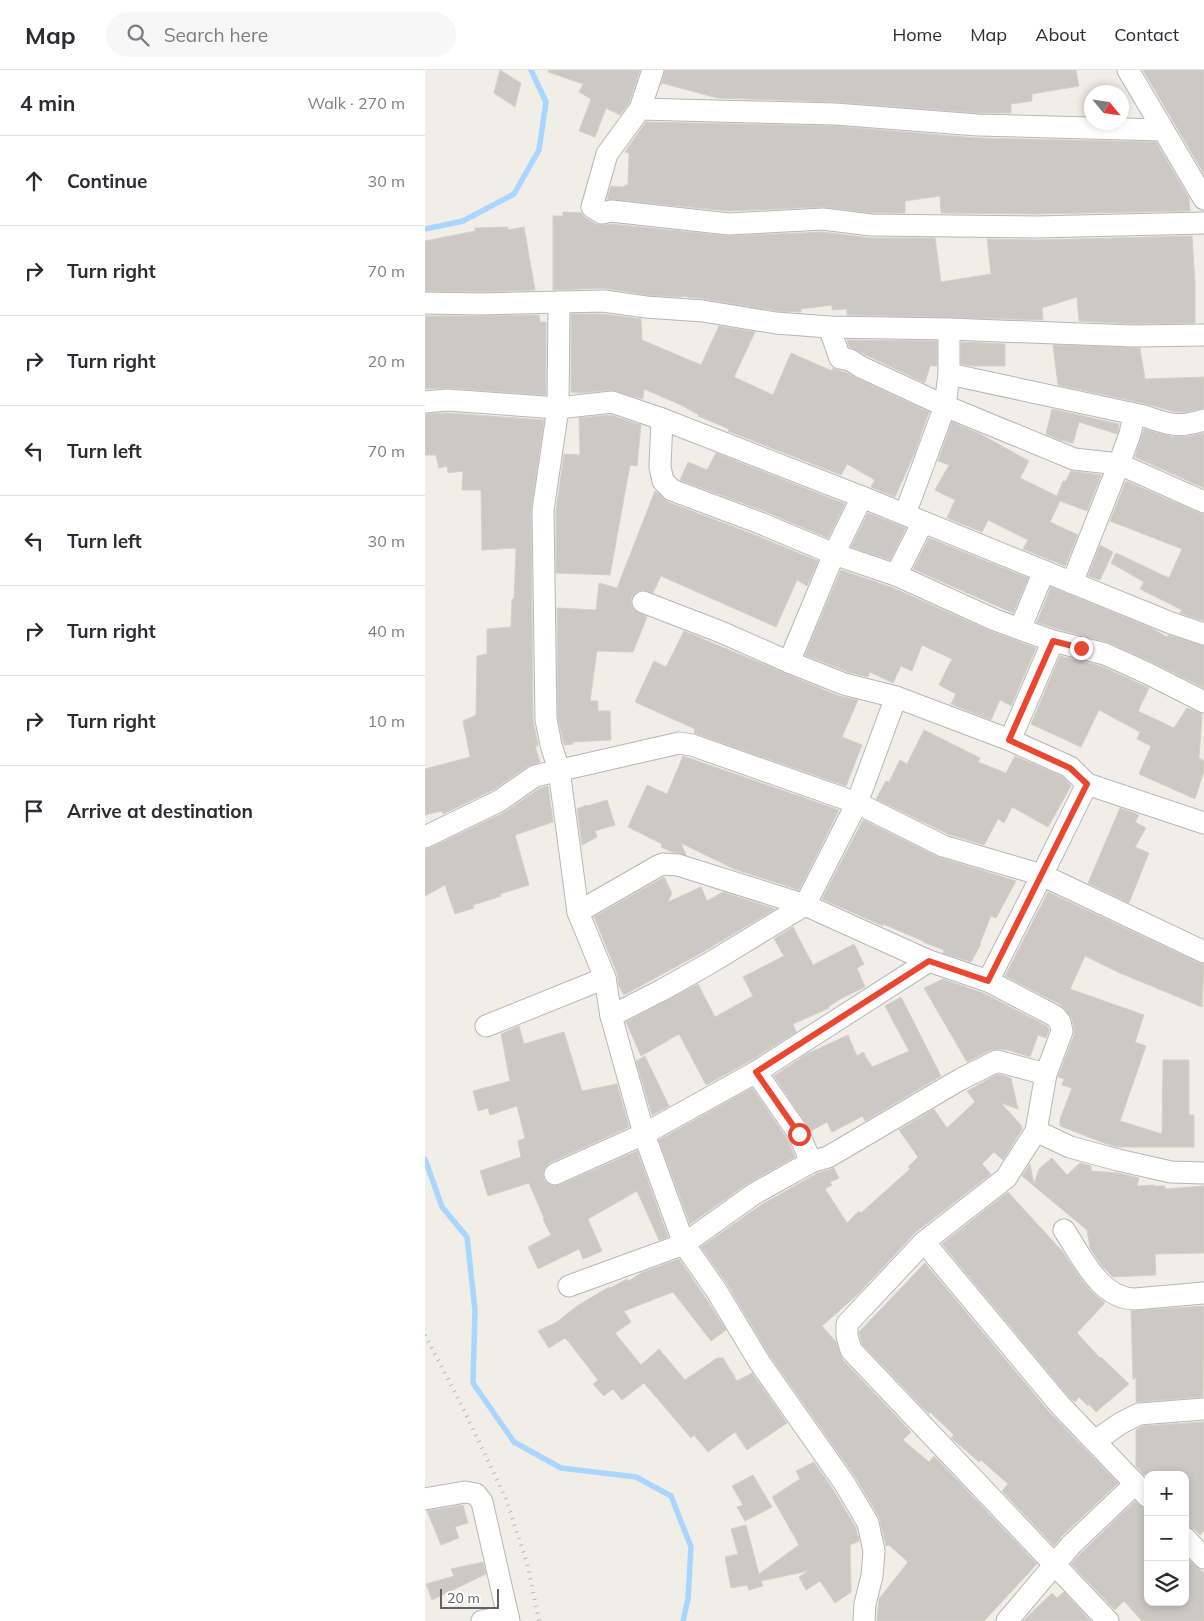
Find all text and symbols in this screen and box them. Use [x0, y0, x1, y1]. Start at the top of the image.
search box [106, 12, 456, 57]
text: Map [25, 20, 76, 50]
icon: search [124, 21, 152, 49]
text: Search here [164, 23, 268, 47]
text: Home [892, 23, 942, 46]
text: Map [970, 23, 1007, 46]
text: About [1035, 23, 1086, 46]
text: Contact [1114, 23, 1179, 46]
north arrow [1084, 85, 1129, 130]
text: 4 min [20, 90, 75, 116]
text: Walk · 270 m [307, 93, 405, 113]
icon: ahead [20, 167, 48, 195]
text: Continue [67, 169, 147, 193]
text: 30 m [368, 171, 405, 191]
icon: right [20, 257, 48, 285]
text: Turn right [67, 259, 156, 283]
text: 70 m [368, 261, 405, 281]
icon: right [20, 347, 48, 375]
text: Turn right [67, 349, 156, 373]
text: 20 m [368, 351, 405, 371]
icon: left [20, 437, 48, 465]
text: Turn left [67, 439, 142, 463]
text: 70 m [368, 441, 405, 461]
icon: left [20, 527, 48, 555]
text: Turn left [67, 529, 142, 553]
text: 30 m [368, 531, 405, 551]
icon: right [20, 617, 48, 645]
text: Turn right [67, 619, 156, 643]
text: 40 m [368, 621, 405, 641]
route end [1070, 637, 1093, 660]
icon: right [20, 707, 48, 735]
text: Turn right [67, 709, 156, 733]
text: 10 m [368, 711, 405, 731]
icon: arrive [20, 797, 48, 825]
text: Arrive at destination [67, 799, 253, 823]
route start [788, 1123, 811, 1146]
map controls [1144, 1471, 1189, 1606]
button: + [1144, 1471, 1189, 1516]
button: − [1144, 1516, 1189, 1561]
button: layers [1144, 1561, 1189, 1606]
scale bar [440, 1586, 499, 1609]
text: 20 m [447, 1589, 480, 1607]

